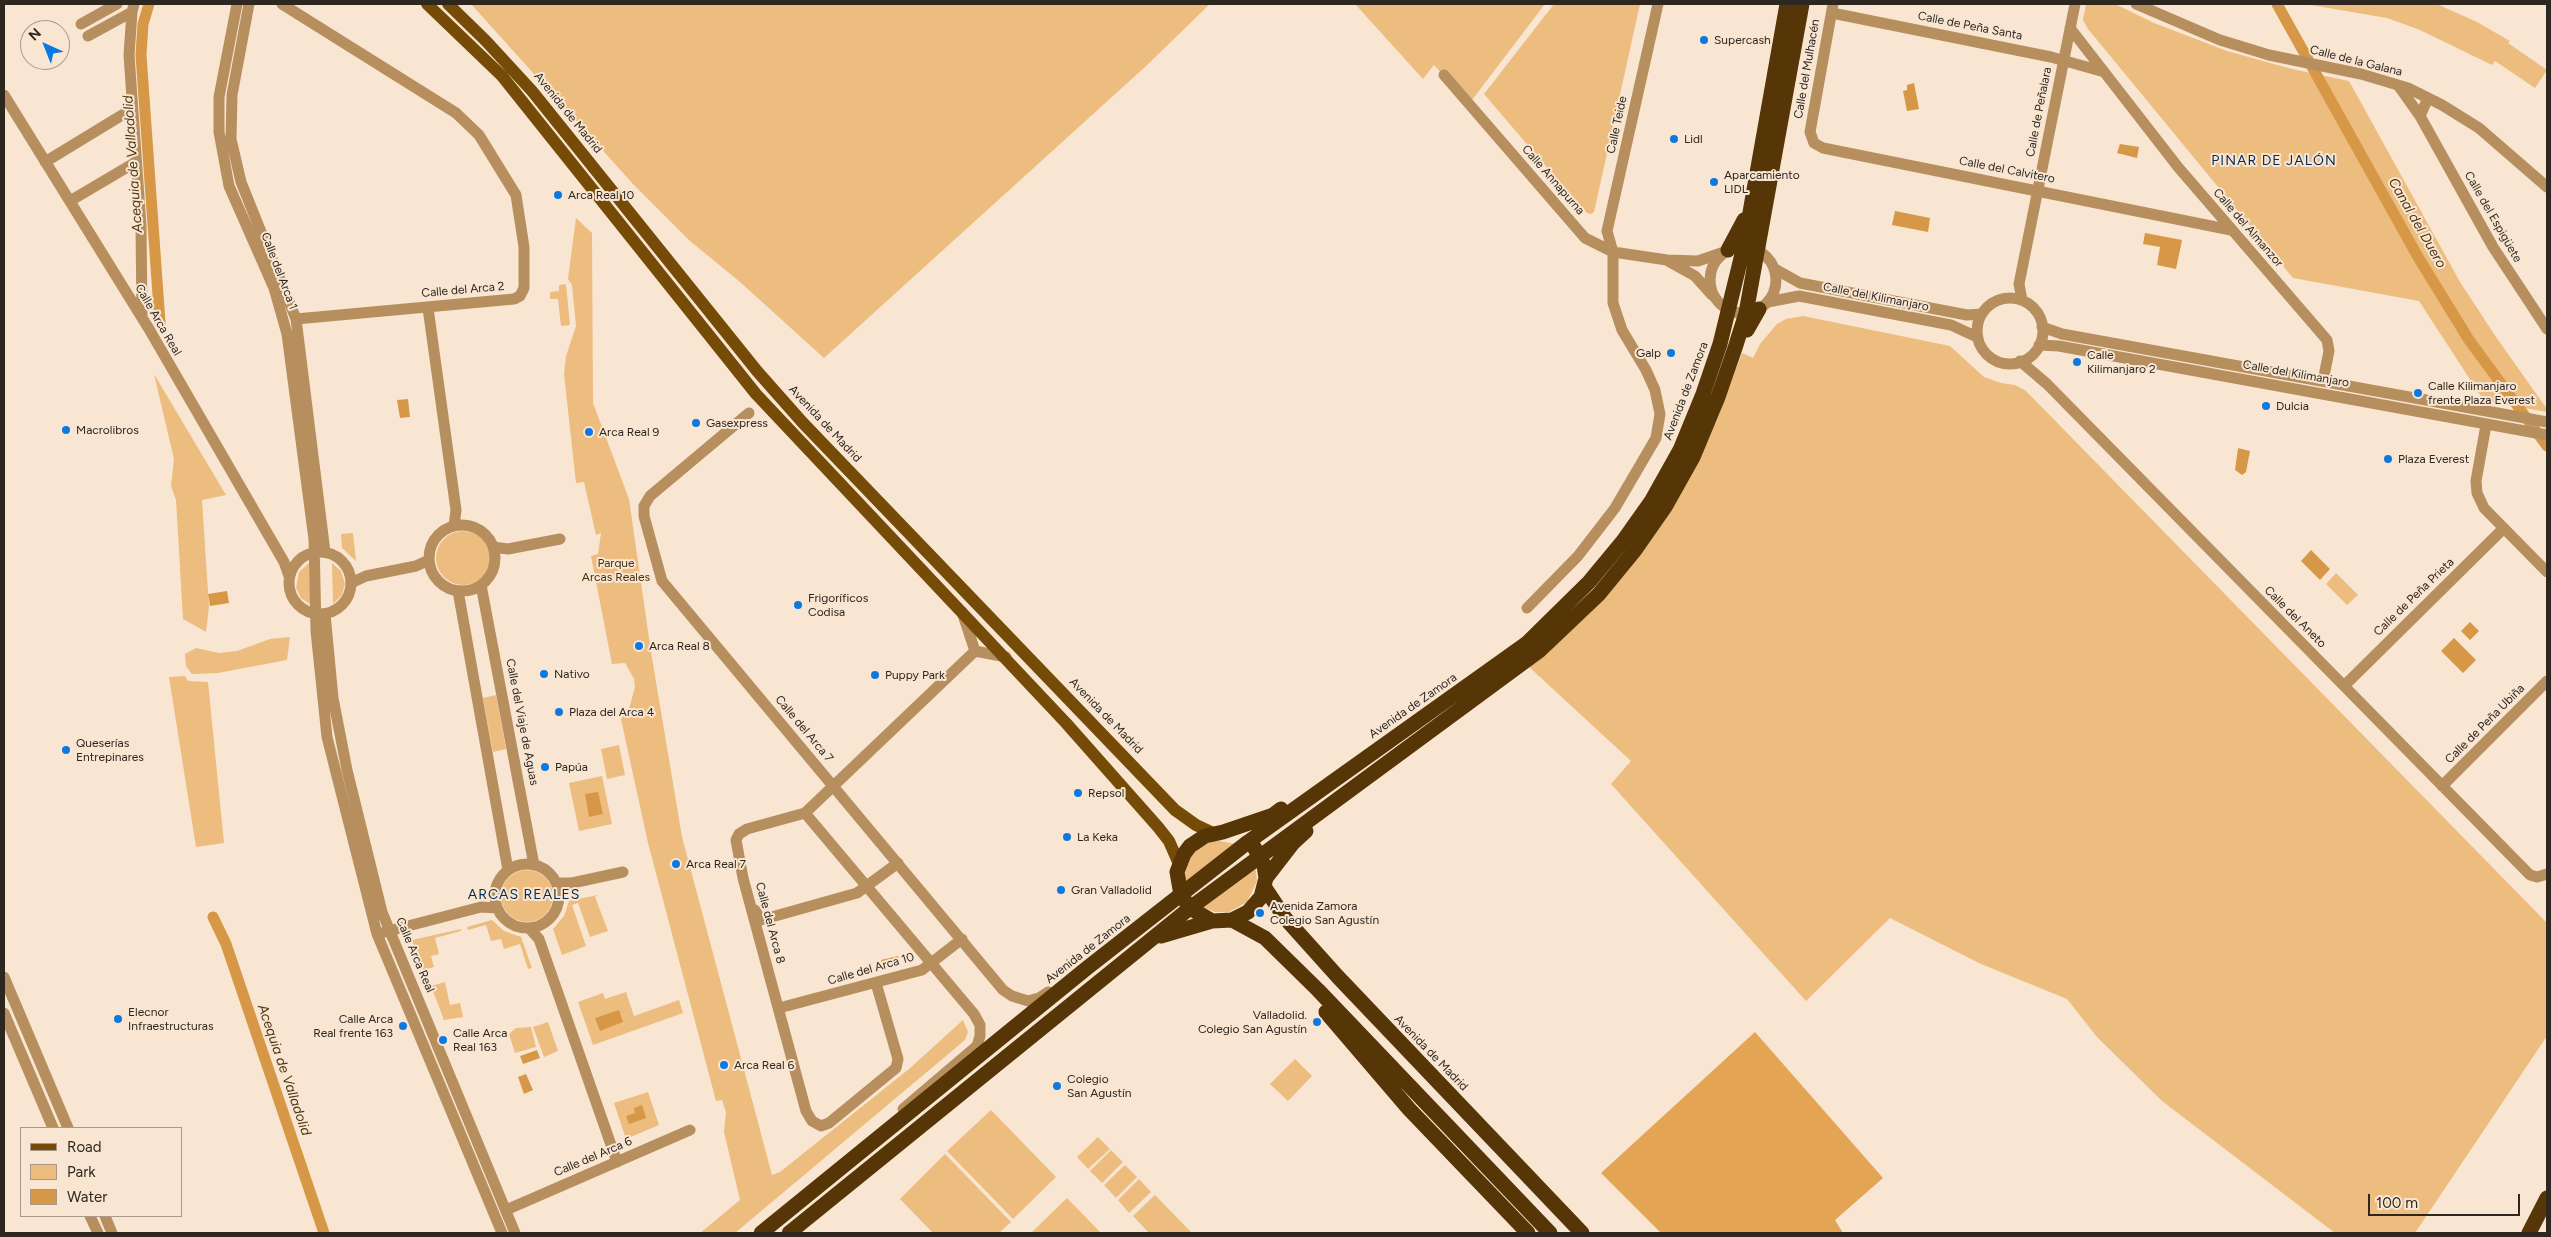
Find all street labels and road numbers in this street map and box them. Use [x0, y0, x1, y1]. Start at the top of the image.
street label: Calle de Peña Santa [1917, 9, 2023, 43]
street label: Calle del Mulhacén [1791, 18, 1823, 120]
street label: Calle de la Galana [2308, 43, 2404, 79]
street label: Calle de Peñalara [2023, 66, 2055, 158]
street label: Avenida de Madrid [531, 70, 605, 156]
street label: Calle Teide [1604, 95, 1630, 155]
street label: Calle Annapurna [1519, 142, 1587, 218]
street label: Calle del Calvitero [1958, 154, 2056, 186]
street label: Calle del Espigüete [2461, 169, 2525, 265]
street label: Calle del Almanzor [2210, 186, 2286, 270]
street label: Calle del Arca 1 [258, 230, 300, 312]
street label: Calle del Arca 2 [421, 279, 505, 301]
street label: Calle del Kilimanjaro [1822, 280, 1930, 314]
street label: Calle Arca Real [132, 282, 184, 358]
street label: Avenida de Zamora [1661, 340, 1711, 442]
street label: Calle del Kilimanjaro [2242, 358, 2350, 390]
street label: Avenida de Madrid [786, 383, 864, 465]
street label: Calle de Peña Prieta [2371, 555, 2457, 639]
street label: Calle del Aneto [2261, 583, 2329, 651]
street label: Calle del Viaje de Aguas [503, 657, 541, 787]
street label: Avenida de Zamora [1366, 670, 1460, 742]
street label: Avenida de Madrid [1066, 675, 1146, 757]
street label: Calle de Peña Ubiña [2442, 681, 2528, 767]
street label: Calle del Arca 7 [772, 693, 836, 765]
street label: Calle del Arca 8 [752, 881, 788, 965]
street label: Avenida de Zamora [1043, 911, 1133, 987]
street label: Calle Arca Real [393, 915, 437, 995]
street label: Calle del Arca 10 [826, 950, 916, 988]
street label: Avenida de Madrid [1391, 1012, 1471, 1094]
street label: Calle del Arca 6 [552, 1134, 634, 1180]

